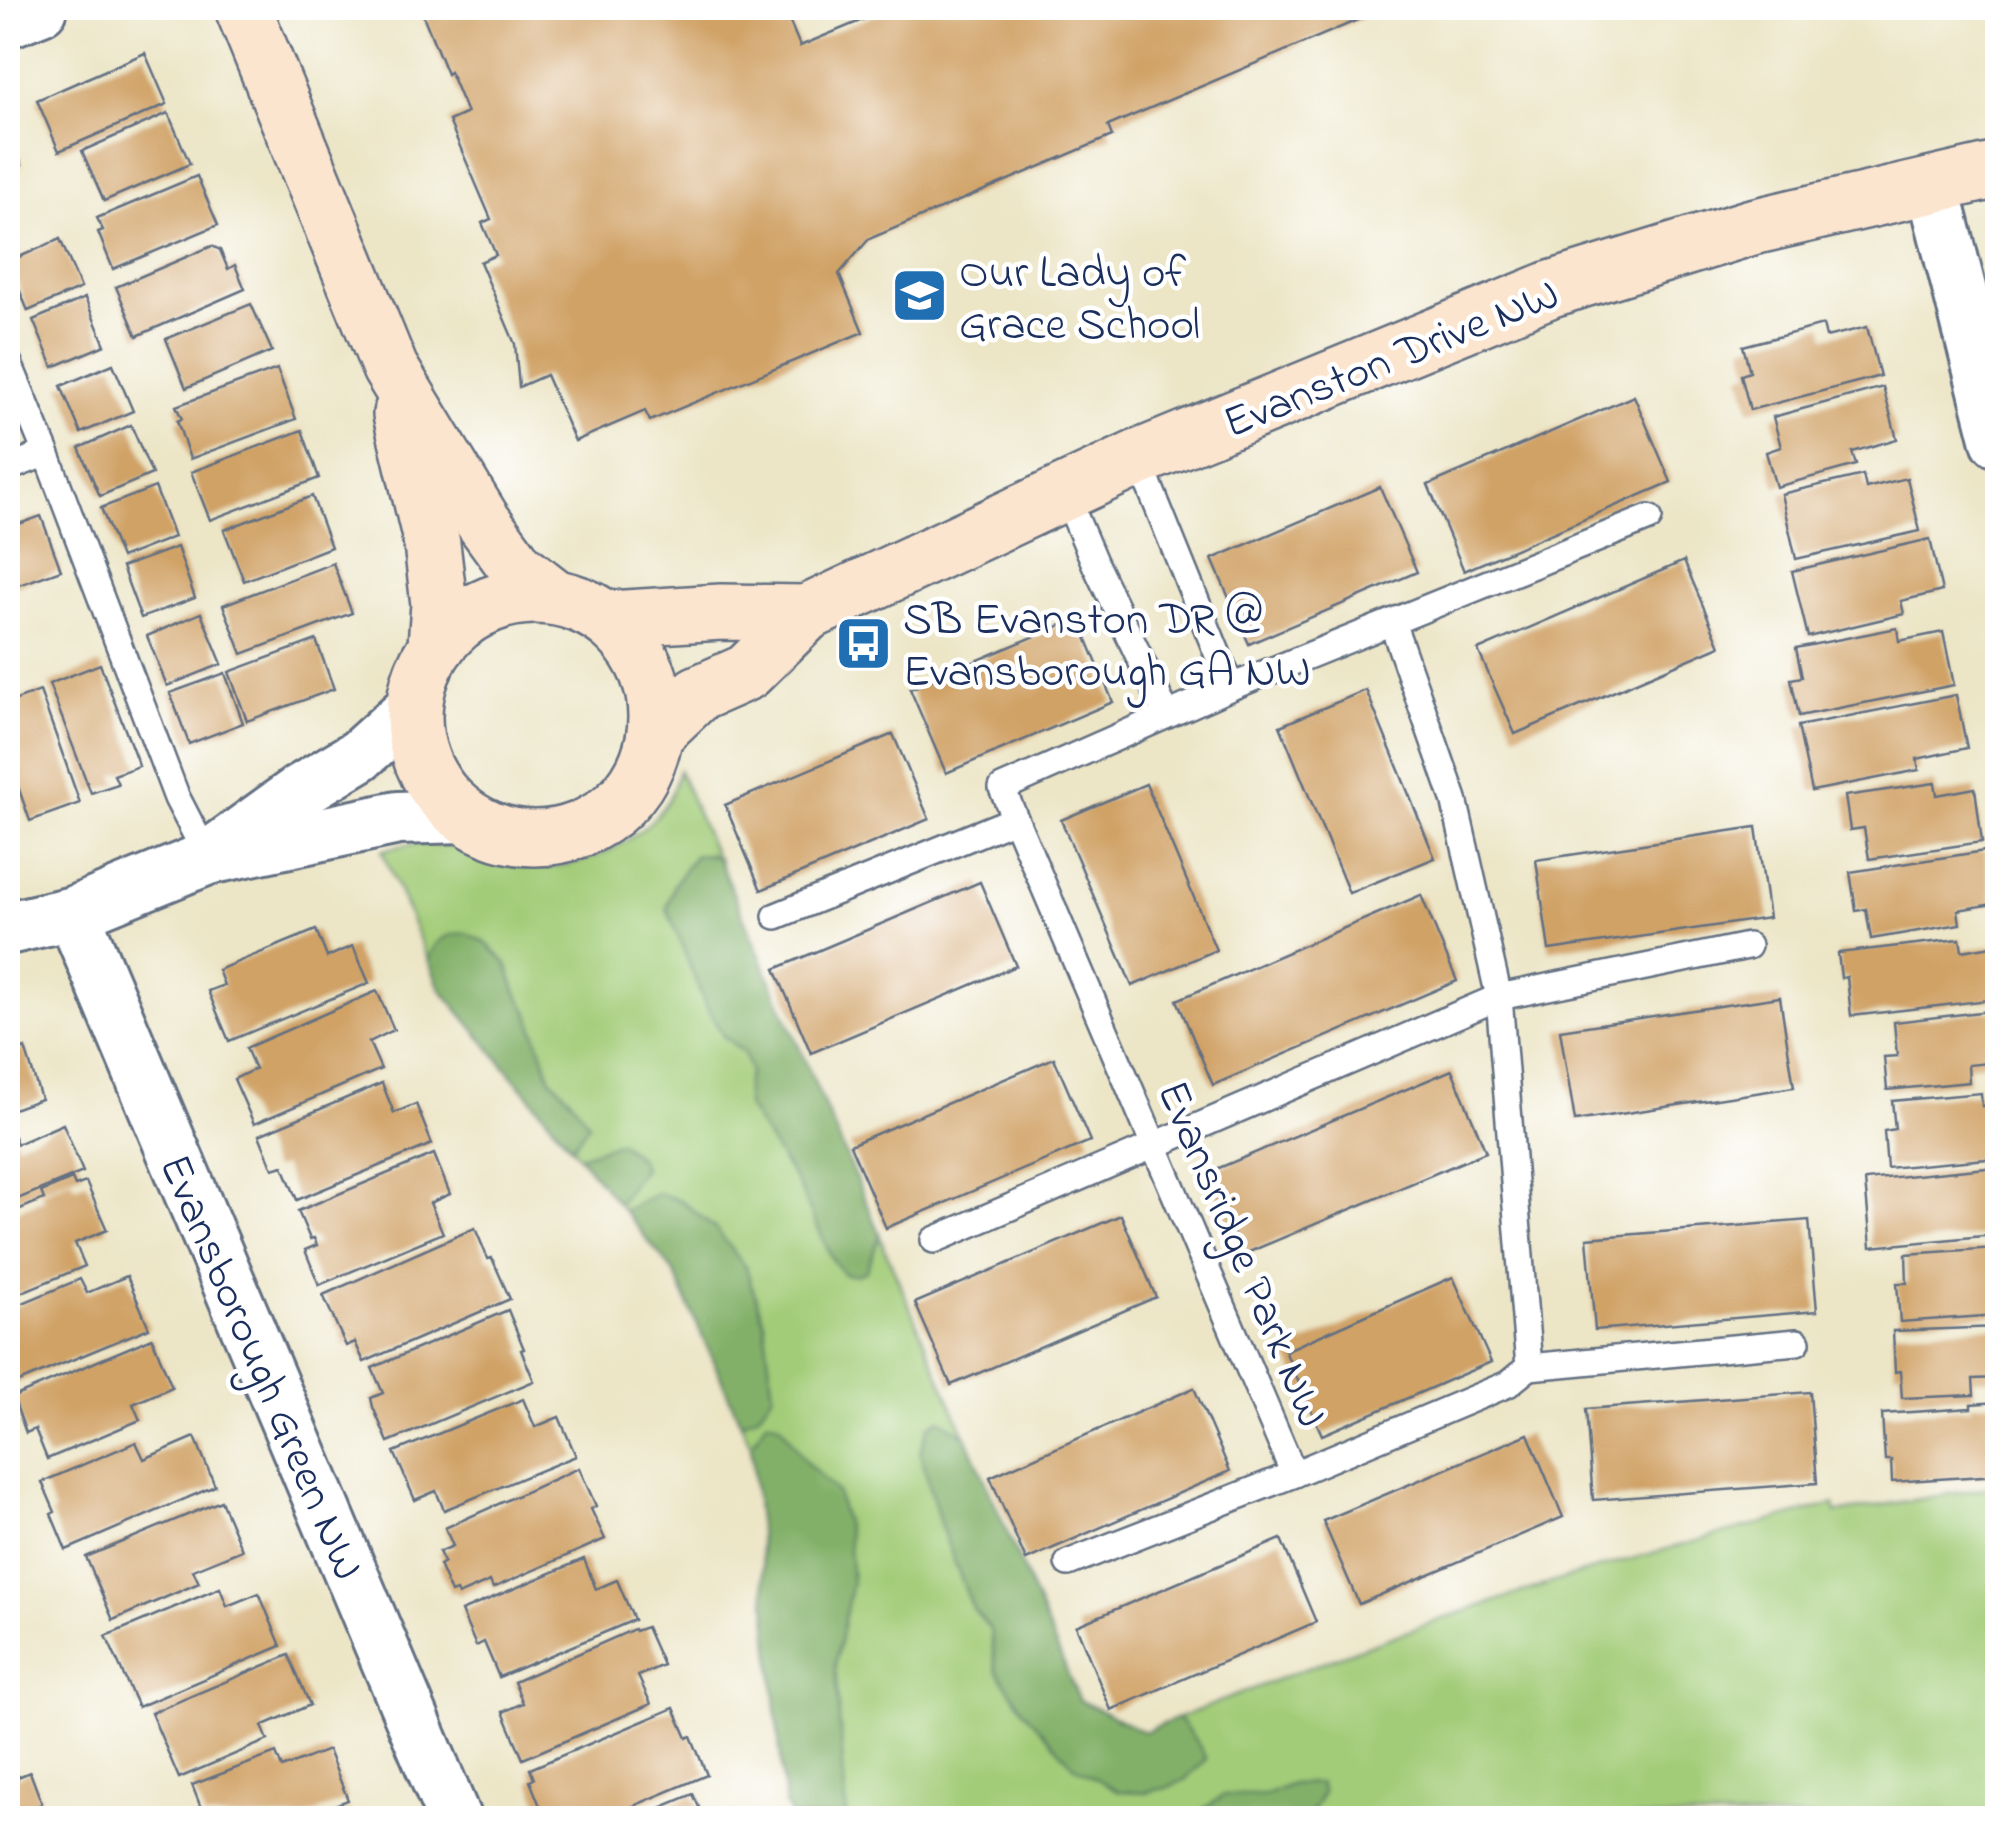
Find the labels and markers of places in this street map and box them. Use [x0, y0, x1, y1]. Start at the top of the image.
place label: Our Lady of Grace School [959, 242, 1200, 360]
school or university icon: Our Lady of Grace School [890, 266, 950, 326]
place label: SB Evanston DR @ Evansborough GA NW [903, 589, 1311, 708]
bus stop icon: SB Evanston DR @ Evansborough GA NW [834, 613, 894, 673]

